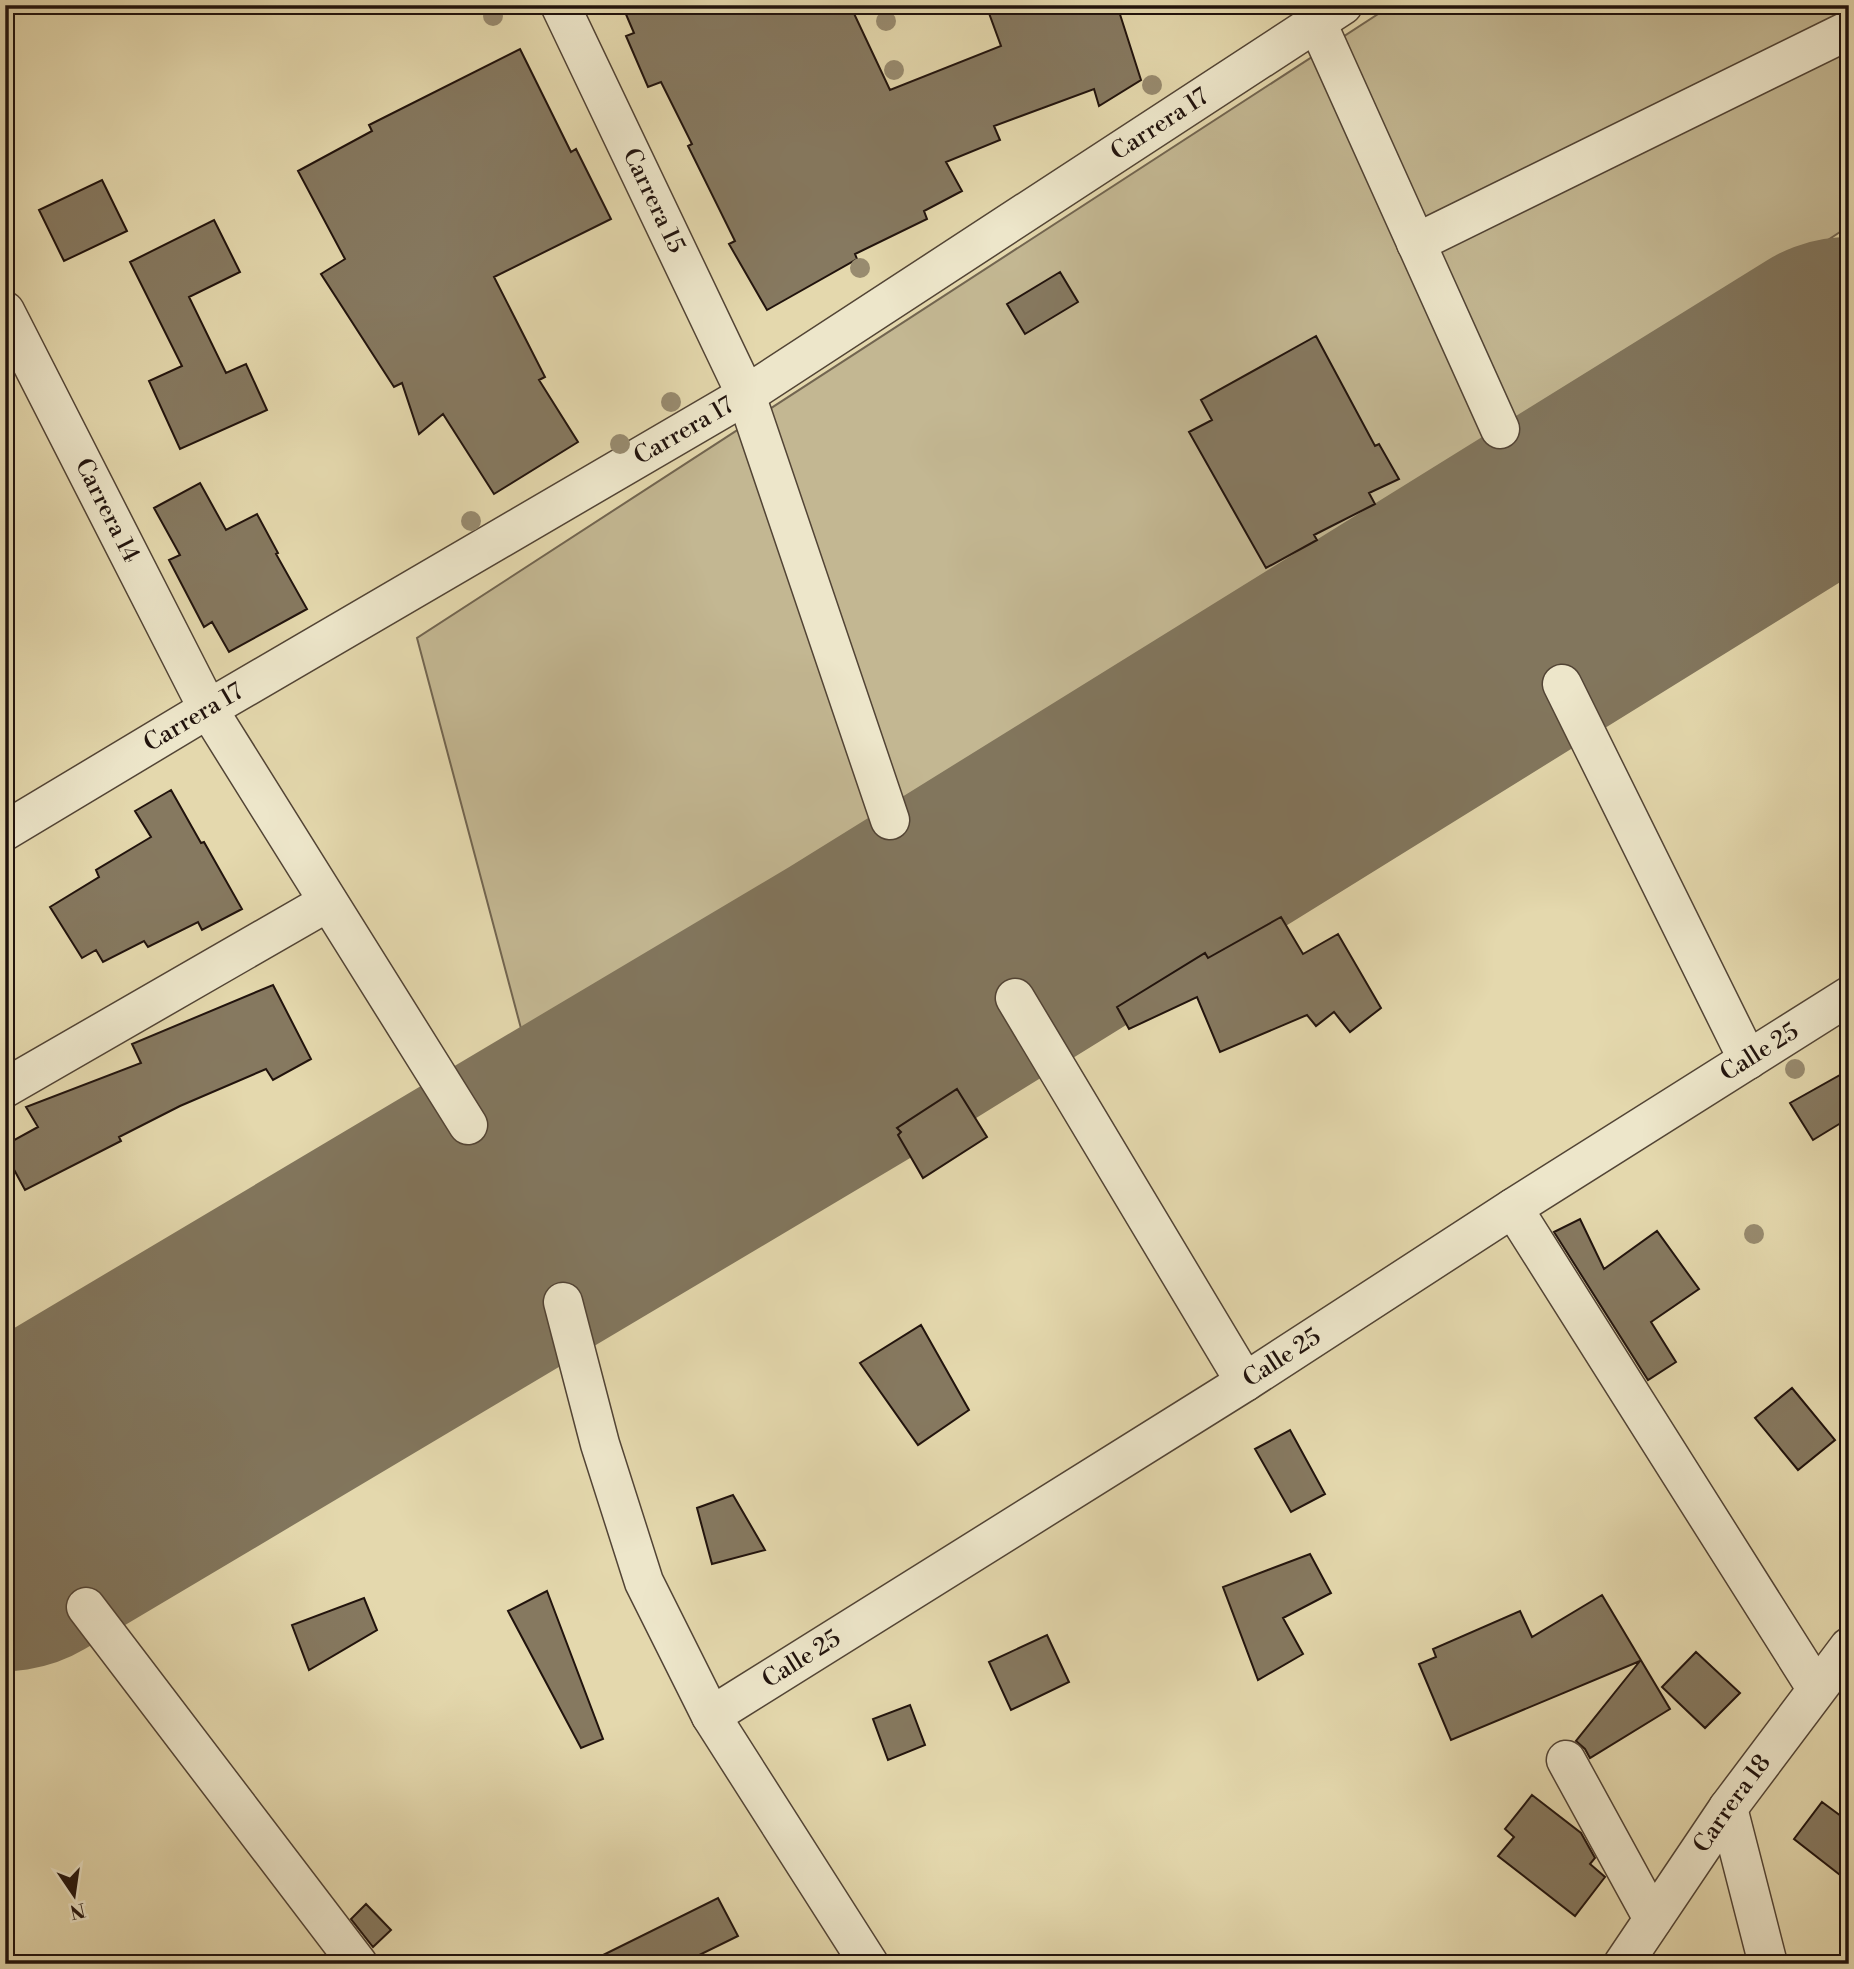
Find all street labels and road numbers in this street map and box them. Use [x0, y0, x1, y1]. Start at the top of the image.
street label: Carrera 17 [1105, 82, 1214, 167]
street label: Carrera 15 [616, 143, 691, 258]
street label: Carrera 17 [629, 390, 739, 472]
street label: Carrera 14 [68, 453, 146, 568]
street label: Carrera 17 [139, 677, 249, 759]
street label: Calle 25 [1715, 1017, 1804, 1088]
street label: Calle 25 [1237, 1322, 1327, 1394]
street label: Calle 25 [757, 1624, 846, 1695]
street label: Carrera 18 [1687, 1749, 1778, 1859]

